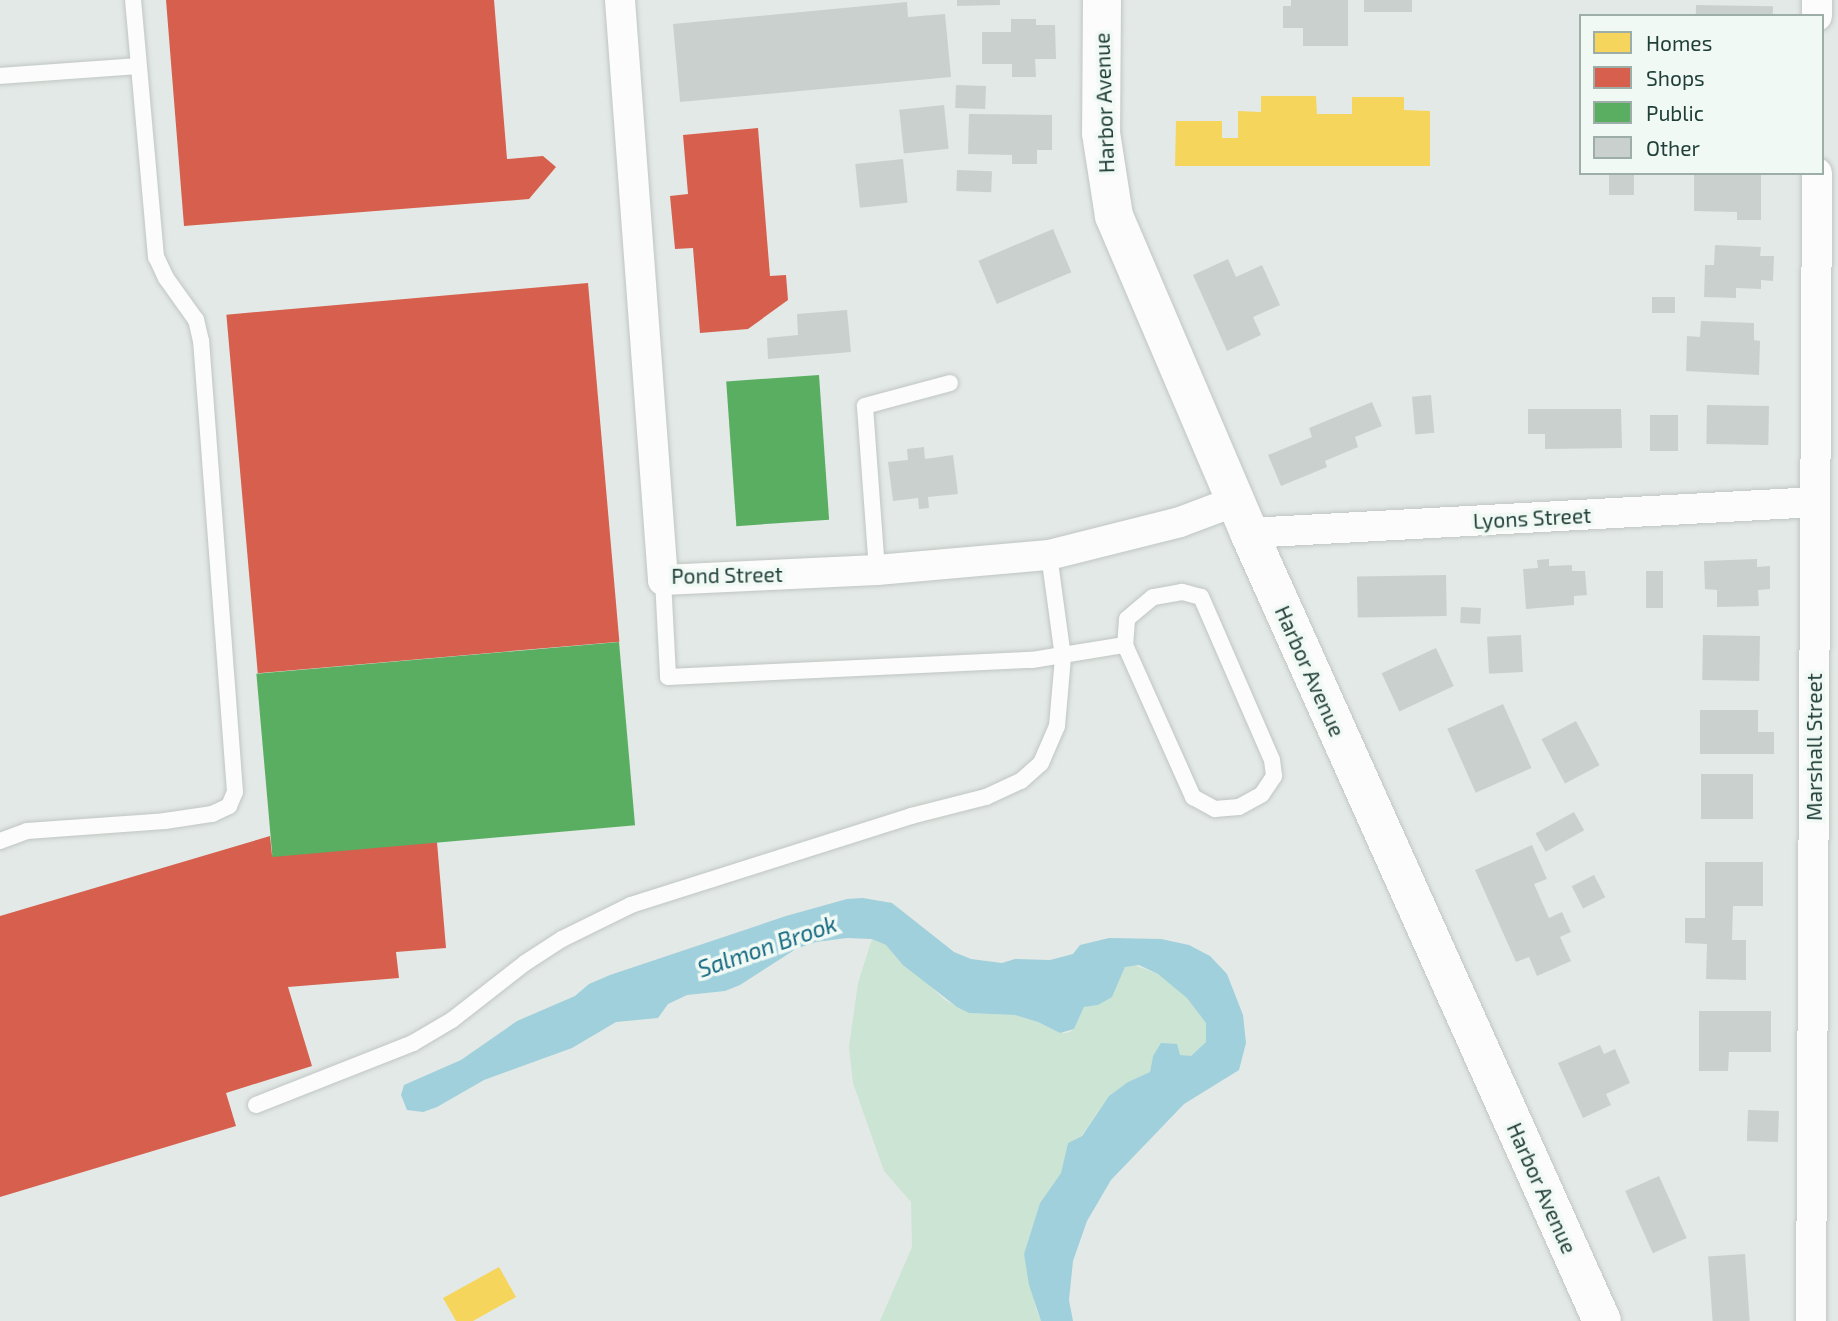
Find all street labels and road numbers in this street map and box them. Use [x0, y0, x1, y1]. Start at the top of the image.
street label: Harbor Avenue [1089, 32, 1119, 174]
street label: Lyons Street [1472, 502, 1592, 534]
street label: Pond Street [671, 561, 783, 589]
street label: Harbor Avenue [1270, 601, 1350, 741]
street label: Marshall Street [1801, 673, 1827, 821]
street label: Harbor Avenue [1502, 1118, 1582, 1258]

